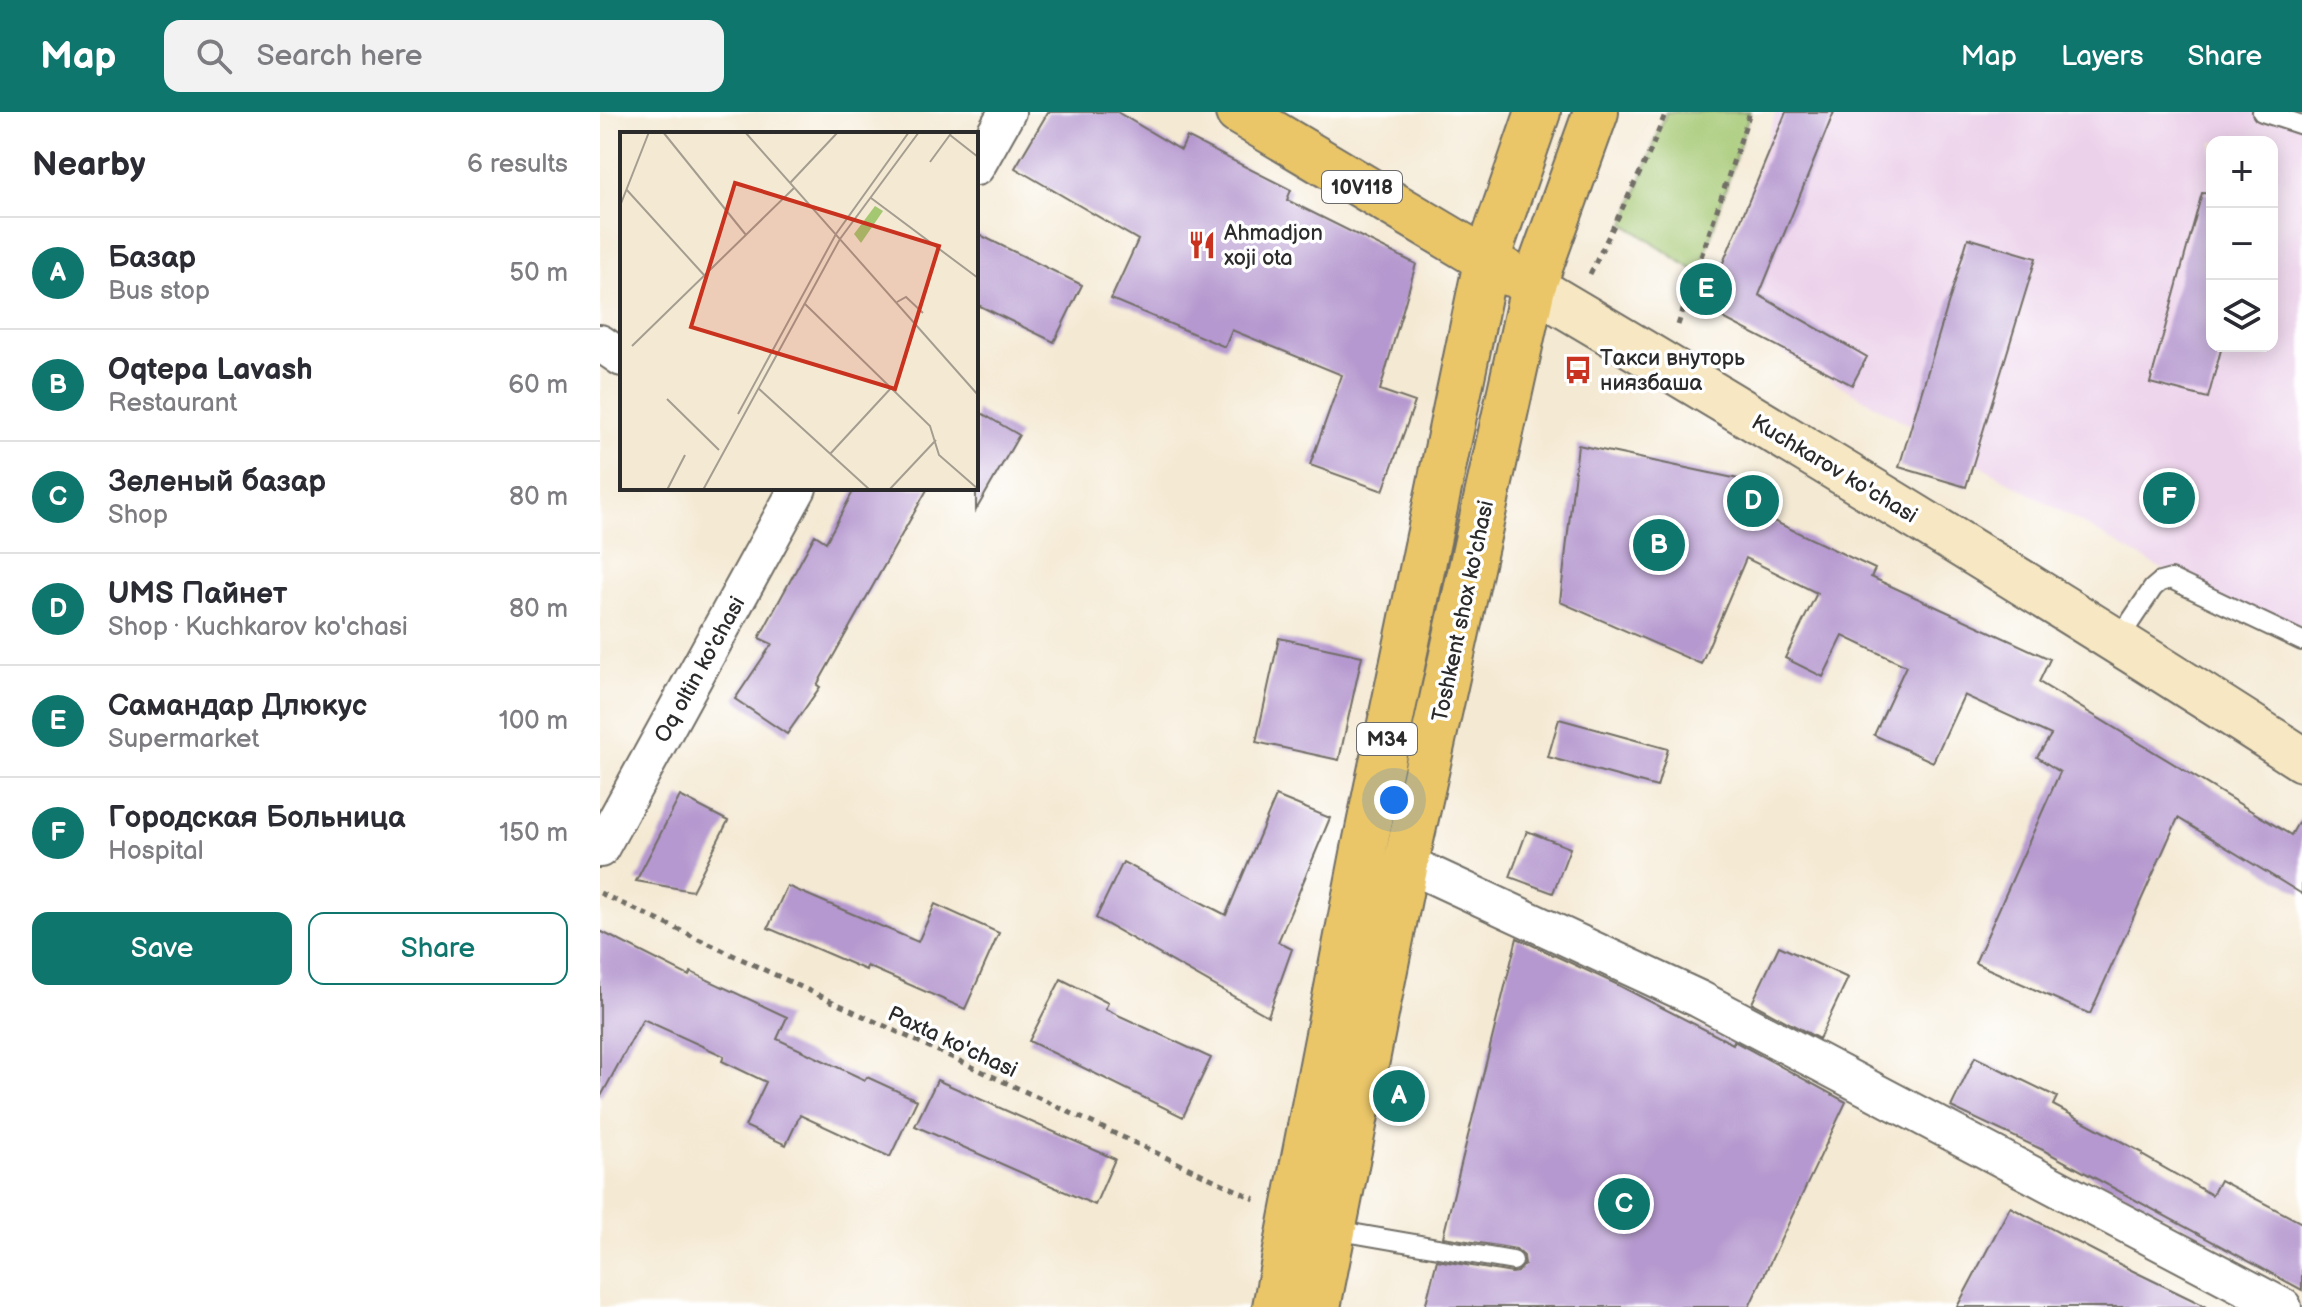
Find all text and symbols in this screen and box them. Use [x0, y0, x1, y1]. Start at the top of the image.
search box [164, 20, 724, 92]
text: Map [40, 34, 116, 79]
icon: search [192, 34, 236, 78]
text: Search here [256, 38, 423, 74]
text: Map [1961, 40, 2017, 73]
text: Layers [2061, 40, 2144, 73]
text: Share [2188, 40, 2262, 73]
inset map [620, 132, 978, 490]
map controls [2206, 136, 2278, 352]
button: + [2206, 136, 2278, 208]
text: Nearby [32, 144, 146, 185]
text: 6 results [467, 149, 568, 180]
road number: 10V118 [1322, 171, 1402, 203]
button: − [2206, 208, 2278, 280]
place label: Ahmadjon xoji ota [1224, 220, 1323, 272]
restaurant icon: Ahmadjon xoji ota [1187, 230, 1217, 260]
text: Базар [108, 240, 196, 276]
text: A [50, 258, 66, 289]
text: 50 m [509, 258, 568, 289]
pin: E [1680, 259, 1732, 319]
text: Bus stop [108, 276, 210, 307]
button: layers [2206, 280, 2278, 352]
place label: Такси внуторь ниязбаша [1600, 345, 1745, 397]
text: Oqtepa Lavash [108, 352, 313, 388]
bus stop icon: Такси внуторь ниязбаша [1563, 355, 1593, 385]
text: B [49, 370, 67, 401]
text: 60 m [508, 370, 568, 401]
text: Restaurant [108, 388, 237, 419]
street label: Kuchkarov ko'chasi [1746, 409, 1922, 529]
text: Зеленый базар [108, 464, 326, 500]
pin: F [2143, 468, 2195, 528]
pin: D [1727, 471, 1779, 531]
text: C [49, 482, 67, 513]
text: 80 m [509, 482, 568, 513]
street label: Toshkent shox ko'chasi [1427, 498, 1500, 724]
text: Shop [108, 500, 168, 531]
pin: B [1633, 515, 1685, 575]
text: UMS Пайнет [108, 576, 287, 612]
street label: Oq oltin ko'chasi [649, 592, 751, 747]
text: D [49, 594, 67, 625]
text: 80 m [509, 594, 568, 625]
text: Shop · Kuchkarov ko'chasi [108, 612, 408, 643]
text: Самандар Длюкус [108, 688, 367, 724]
text: E [50, 706, 66, 737]
text: 100 m [499, 706, 568, 737]
road number: M34 [1357, 723, 1417, 755]
text: Supermarket [108, 724, 259, 755]
your location [1374, 780, 1414, 820]
text: Городская Больница [108, 800, 405, 836]
text: F [50, 818, 66, 849]
text: 150 m [499, 818, 568, 849]
text: Hospital [108, 836, 204, 867]
button: Save [32, 912, 292, 985]
button: Share [308, 912, 568, 985]
street label: Paxta ko'chasi [883, 1001, 1021, 1084]
pin: A [1373, 1066, 1425, 1126]
pin: C [1598, 1174, 1650, 1234]

